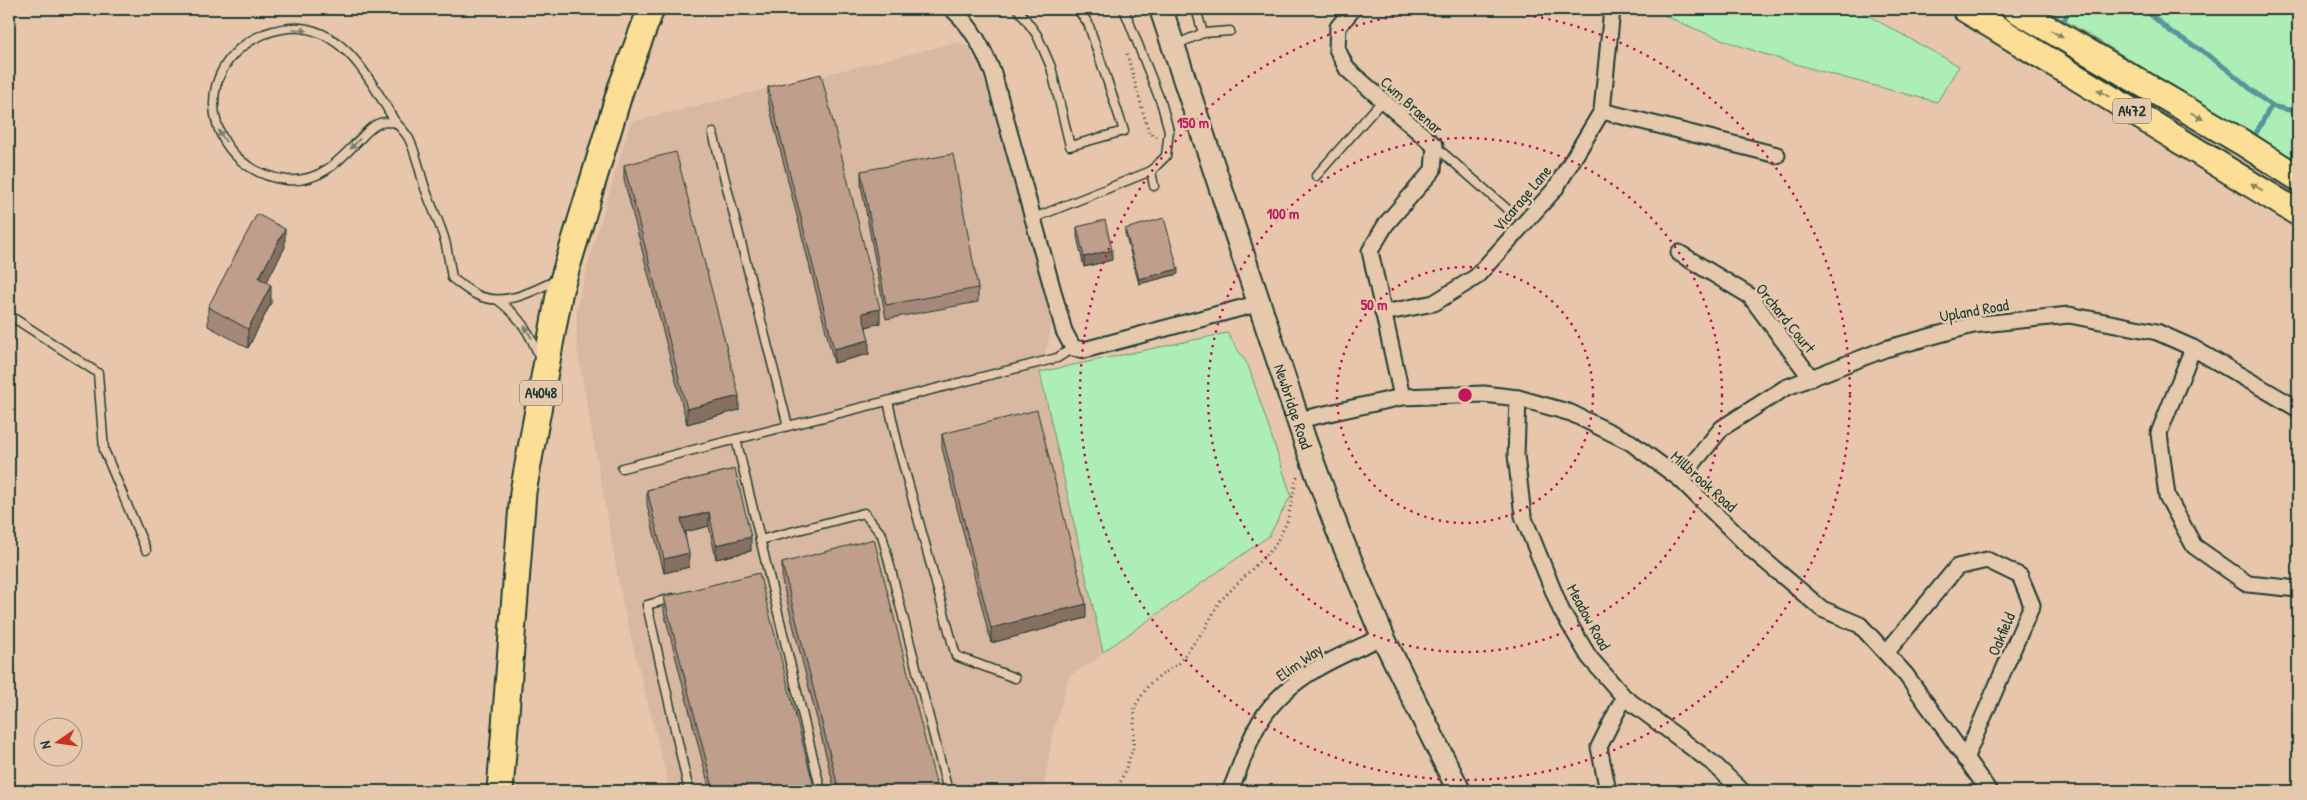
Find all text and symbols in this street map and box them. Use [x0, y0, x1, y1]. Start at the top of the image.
one-way arrow [292, 26, 308, 34]
one-way arrow [2050, 30, 2063, 39]
street label: Cwm Braenar [1376, 71, 1448, 139]
one-way arrow [2097, 89, 2110, 98]
road number: A472 [2113, 98, 2151, 124]
text: 150 m [1177, 112, 1209, 133]
one-way arrow [2191, 112, 2204, 121]
one-way arrow [217, 129, 227, 143]
one-way arrow [349, 138, 361, 150]
street label: Vicarage Lane [1488, 160, 1557, 236]
one-way arrow [2250, 183, 2263, 192]
text: 100 m [1267, 203, 1299, 224]
street label: Orchard Court [1751, 279, 1821, 358]
street label: Upland Road [1938, 293, 2010, 327]
text: 50 m [1361, 294, 1387, 315]
one-way arrow [524, 326, 533, 339]
street label: Newbridge Road [1269, 361, 1318, 452]
road number: A4048 [520, 380, 562, 406]
centre of rings [1456, 386, 1474, 404]
street label: Millbrook Road [1666, 445, 1742, 517]
street label: Meadow Road [1562, 580, 1616, 654]
street label: Oakfield [1982, 609, 2020, 659]
street label: Elim Way [1271, 638, 1327, 686]
north arrow [32, 718, 82, 768]
text: N [35, 739, 55, 751]

